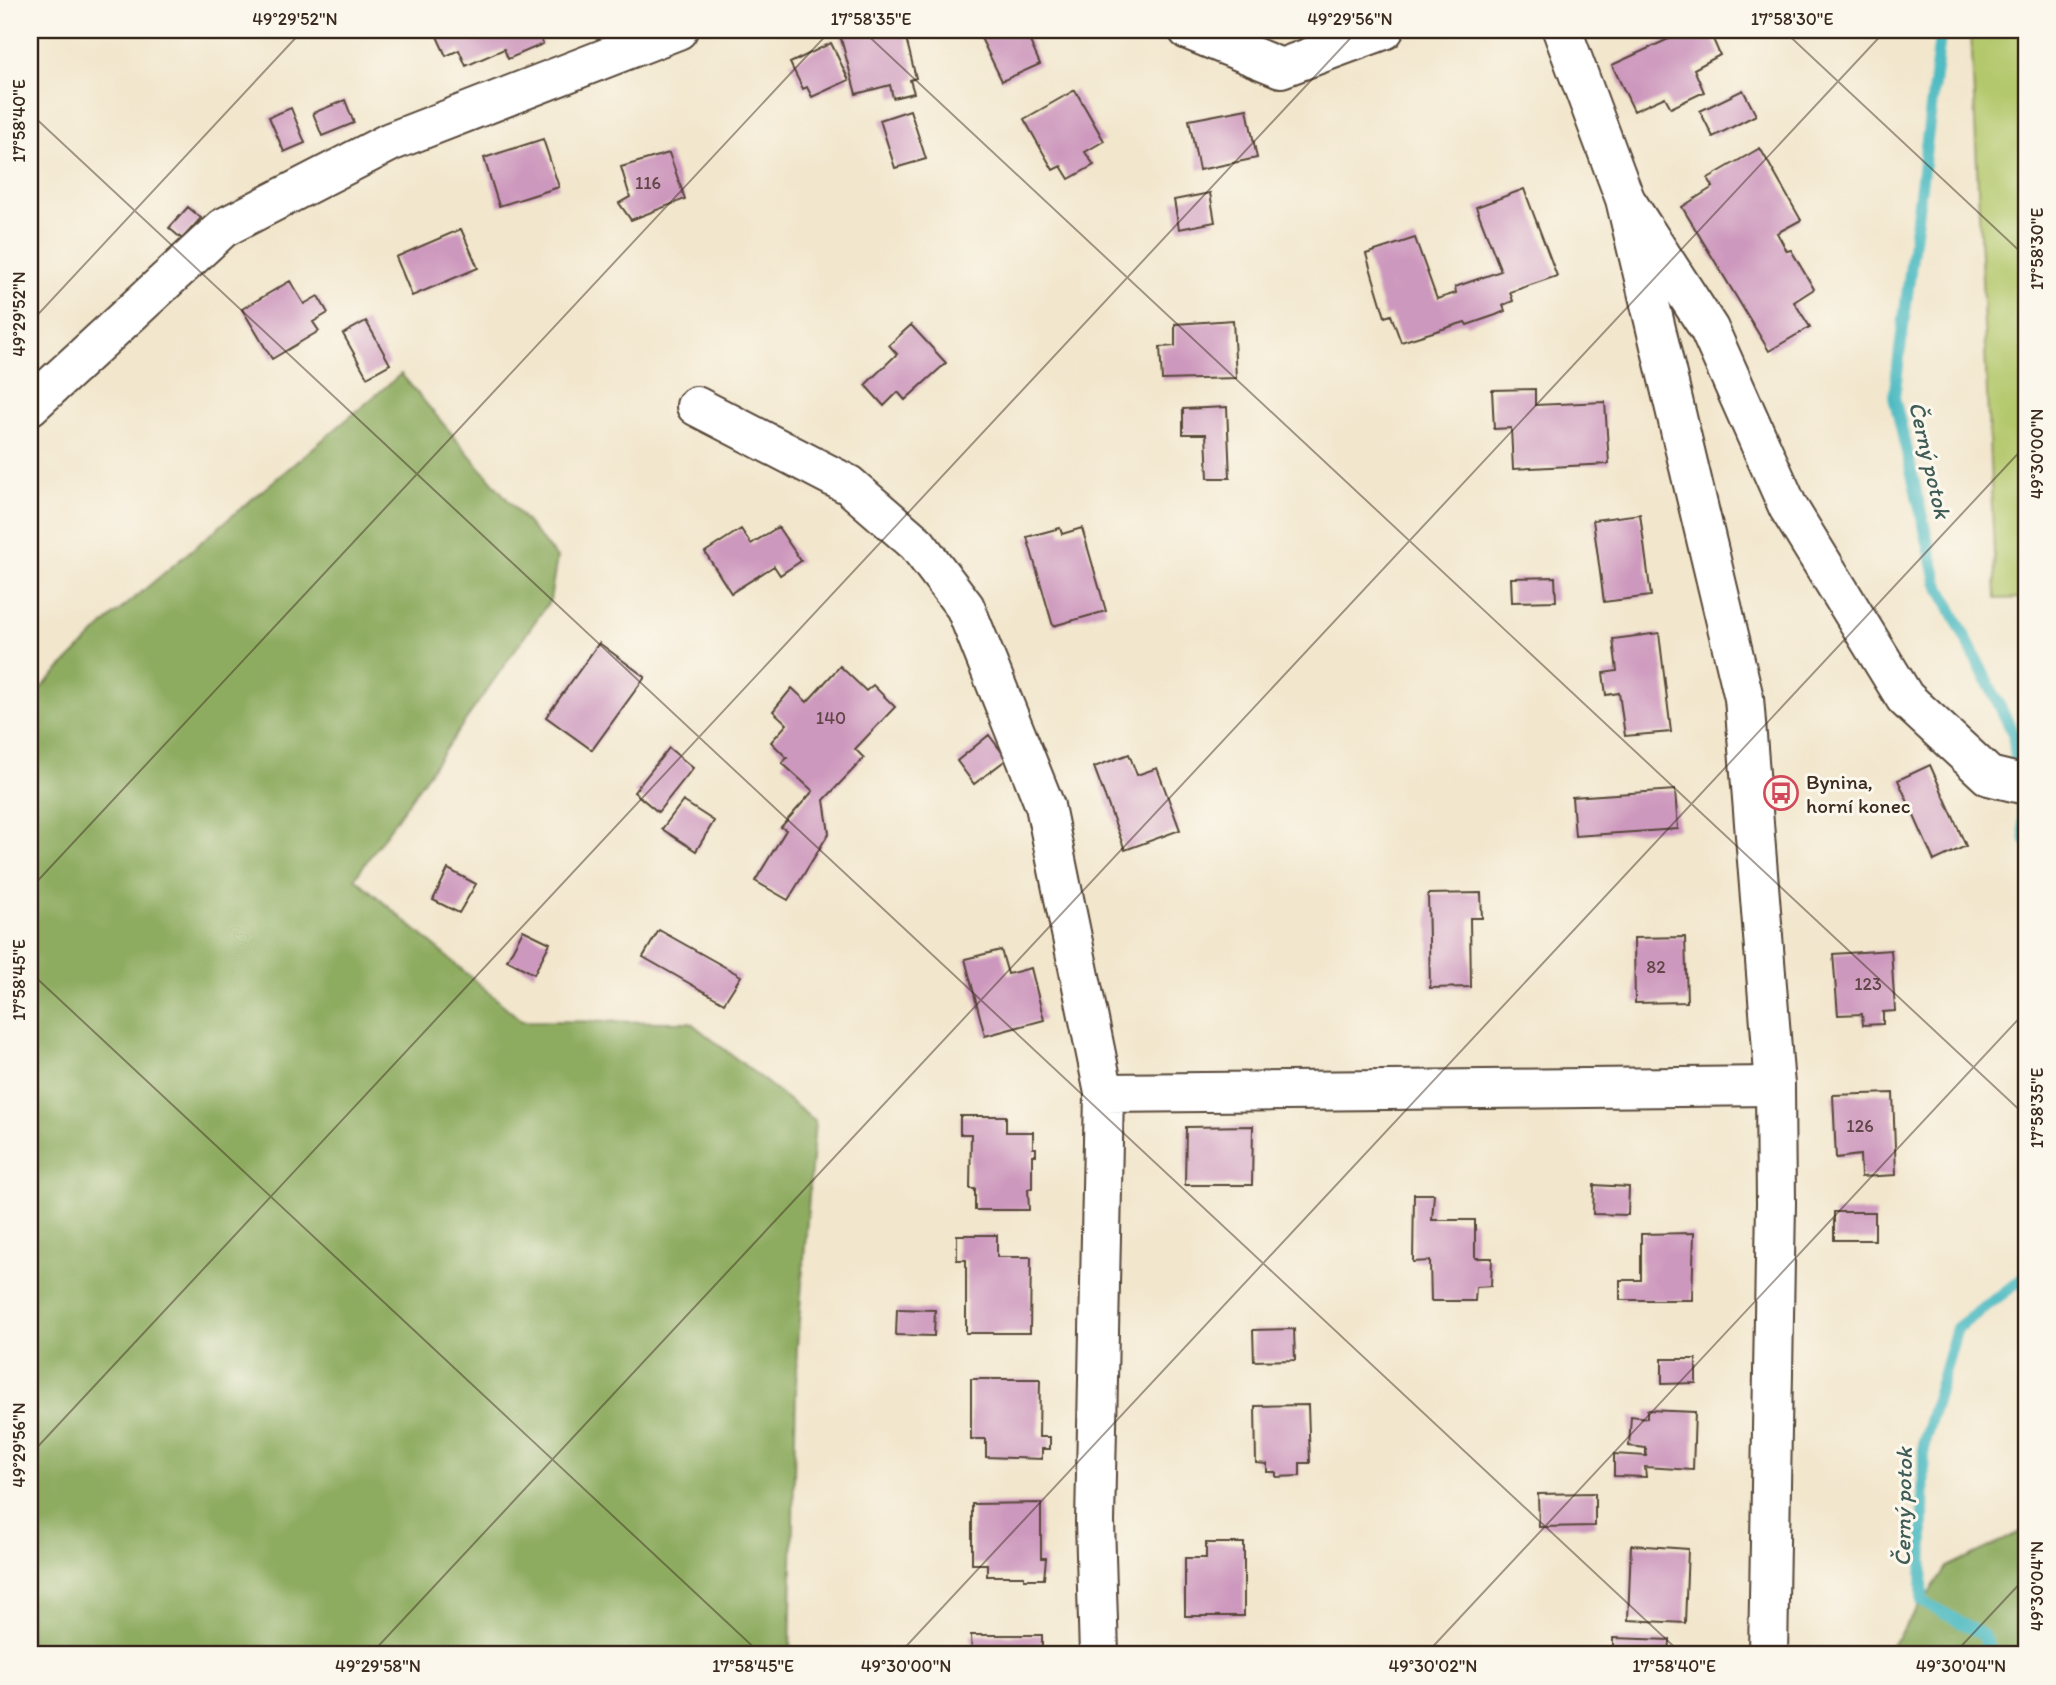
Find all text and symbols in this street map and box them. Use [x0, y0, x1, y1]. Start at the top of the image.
text: 49°29'52"N [252, 8, 338, 30]
text: 17°58'35"E [830, 8, 912, 30]
text: 49°29'56"N [1307, 8, 1393, 30]
text: 17°58'30"E [1751, 8, 1833, 30]
text: 17°58'40"E [8, 79, 30, 163]
house number: 116 [635, 172, 661, 194]
text: 17°58'30"E [2026, 208, 2048, 290]
text: 49°29'52"N [8, 271, 30, 357]
water label: Černý potok [1903, 399, 1957, 522]
text: 49°30'00"N [2026, 409, 2048, 499]
house number: 140 [816, 707, 846, 729]
place label: Bynina, horní konec [1806, 769, 1911, 818]
bus stop icon: Bynina, horní konec [1762, 774, 1800, 812]
text: 17°58'45"E [8, 939, 30, 1021]
house number: 82 [1646, 956, 1666, 978]
house number: 123 [1854, 973, 1882, 995]
text: 17°58'35"E [2026, 1067, 2048, 1149]
house number: 126 [1846, 1115, 1874, 1137]
text: 49°29'56"N [8, 1402, 30, 1488]
water label: Černý potok [1888, 1446, 1918, 1567]
text: 49°30'04"N [2026, 1541, 2048, 1631]
text: 49°29'58"N [335, 1655, 421, 1677]
text: 17°58'45"E [712, 1655, 794, 1677]
text: 49°30'00"N [861, 1655, 951, 1677]
text: 49°30'02"N [1388, 1655, 1478, 1677]
text: 17°58'40"E [1632, 1655, 1716, 1677]
text: 49°30'04"N [1916, 1655, 2006, 1677]

